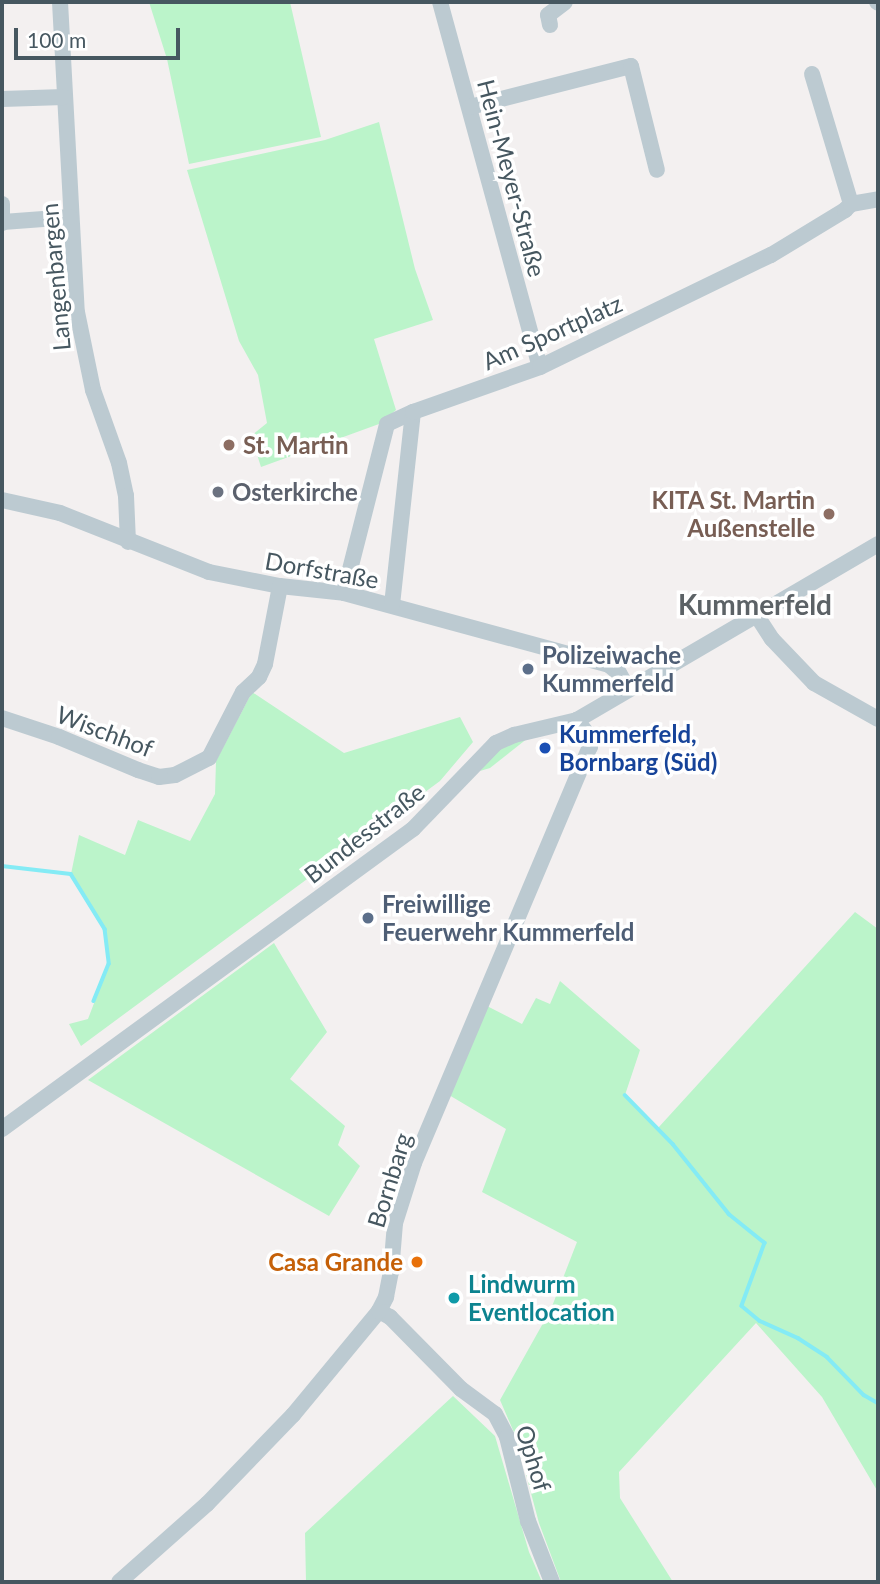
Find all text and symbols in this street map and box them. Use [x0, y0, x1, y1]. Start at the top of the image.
scale bar [18, 14, 184, 58]
text: 100 m [27, 27, 86, 52]
street label: Hein-Meyer-Straße [472, 76, 552, 280]
street label: Langenbargen [34, 202, 76, 352]
street label: Am Sportplatz [478, 288, 626, 376]
place label: St. Martin [243, 431, 349, 459]
marker: St. Martin [221, 437, 237, 453]
place label: Osterkirche [232, 478, 358, 506]
marker: Osterkirche [210, 484, 226, 500]
place label: KITA St. Martin Außenstelle [651, 486, 815, 542]
marker: KITA St. Martin Außenstelle [821, 506, 837, 522]
street label: Dorfstraße [263, 546, 381, 594]
district label: Kummerfeld [678, 587, 832, 621]
place label: Polizeiwache Kummerfeld [542, 641, 681, 697]
marker: Polizeiwache Kummerfeld [520, 661, 536, 677]
street label: Wischhof [53, 699, 157, 763]
place label: Kummerfeld, Bornbarg (Süd) [559, 720, 717, 776]
marker: Kummerfeld, Bornbarg (Süd) [537, 740, 553, 756]
street label: Bundesstraße [298, 777, 430, 889]
place label: Freiwillige Feuerwehr Kummerfeld [382, 890, 635, 946]
marker: Freiwillige Feuerwehr Kummerfeld [360, 910, 376, 926]
street label: Bornbarg [361, 1129, 417, 1231]
place label: Casa Grande [268, 1248, 403, 1276]
marker: Casa Grande [409, 1254, 425, 1270]
place label: Lindwurm Eventlocation [468, 1270, 615, 1326]
marker: Lindwurm Eventlocation [446, 1290, 462, 1306]
street label: Ophof [510, 1421, 558, 1495]

